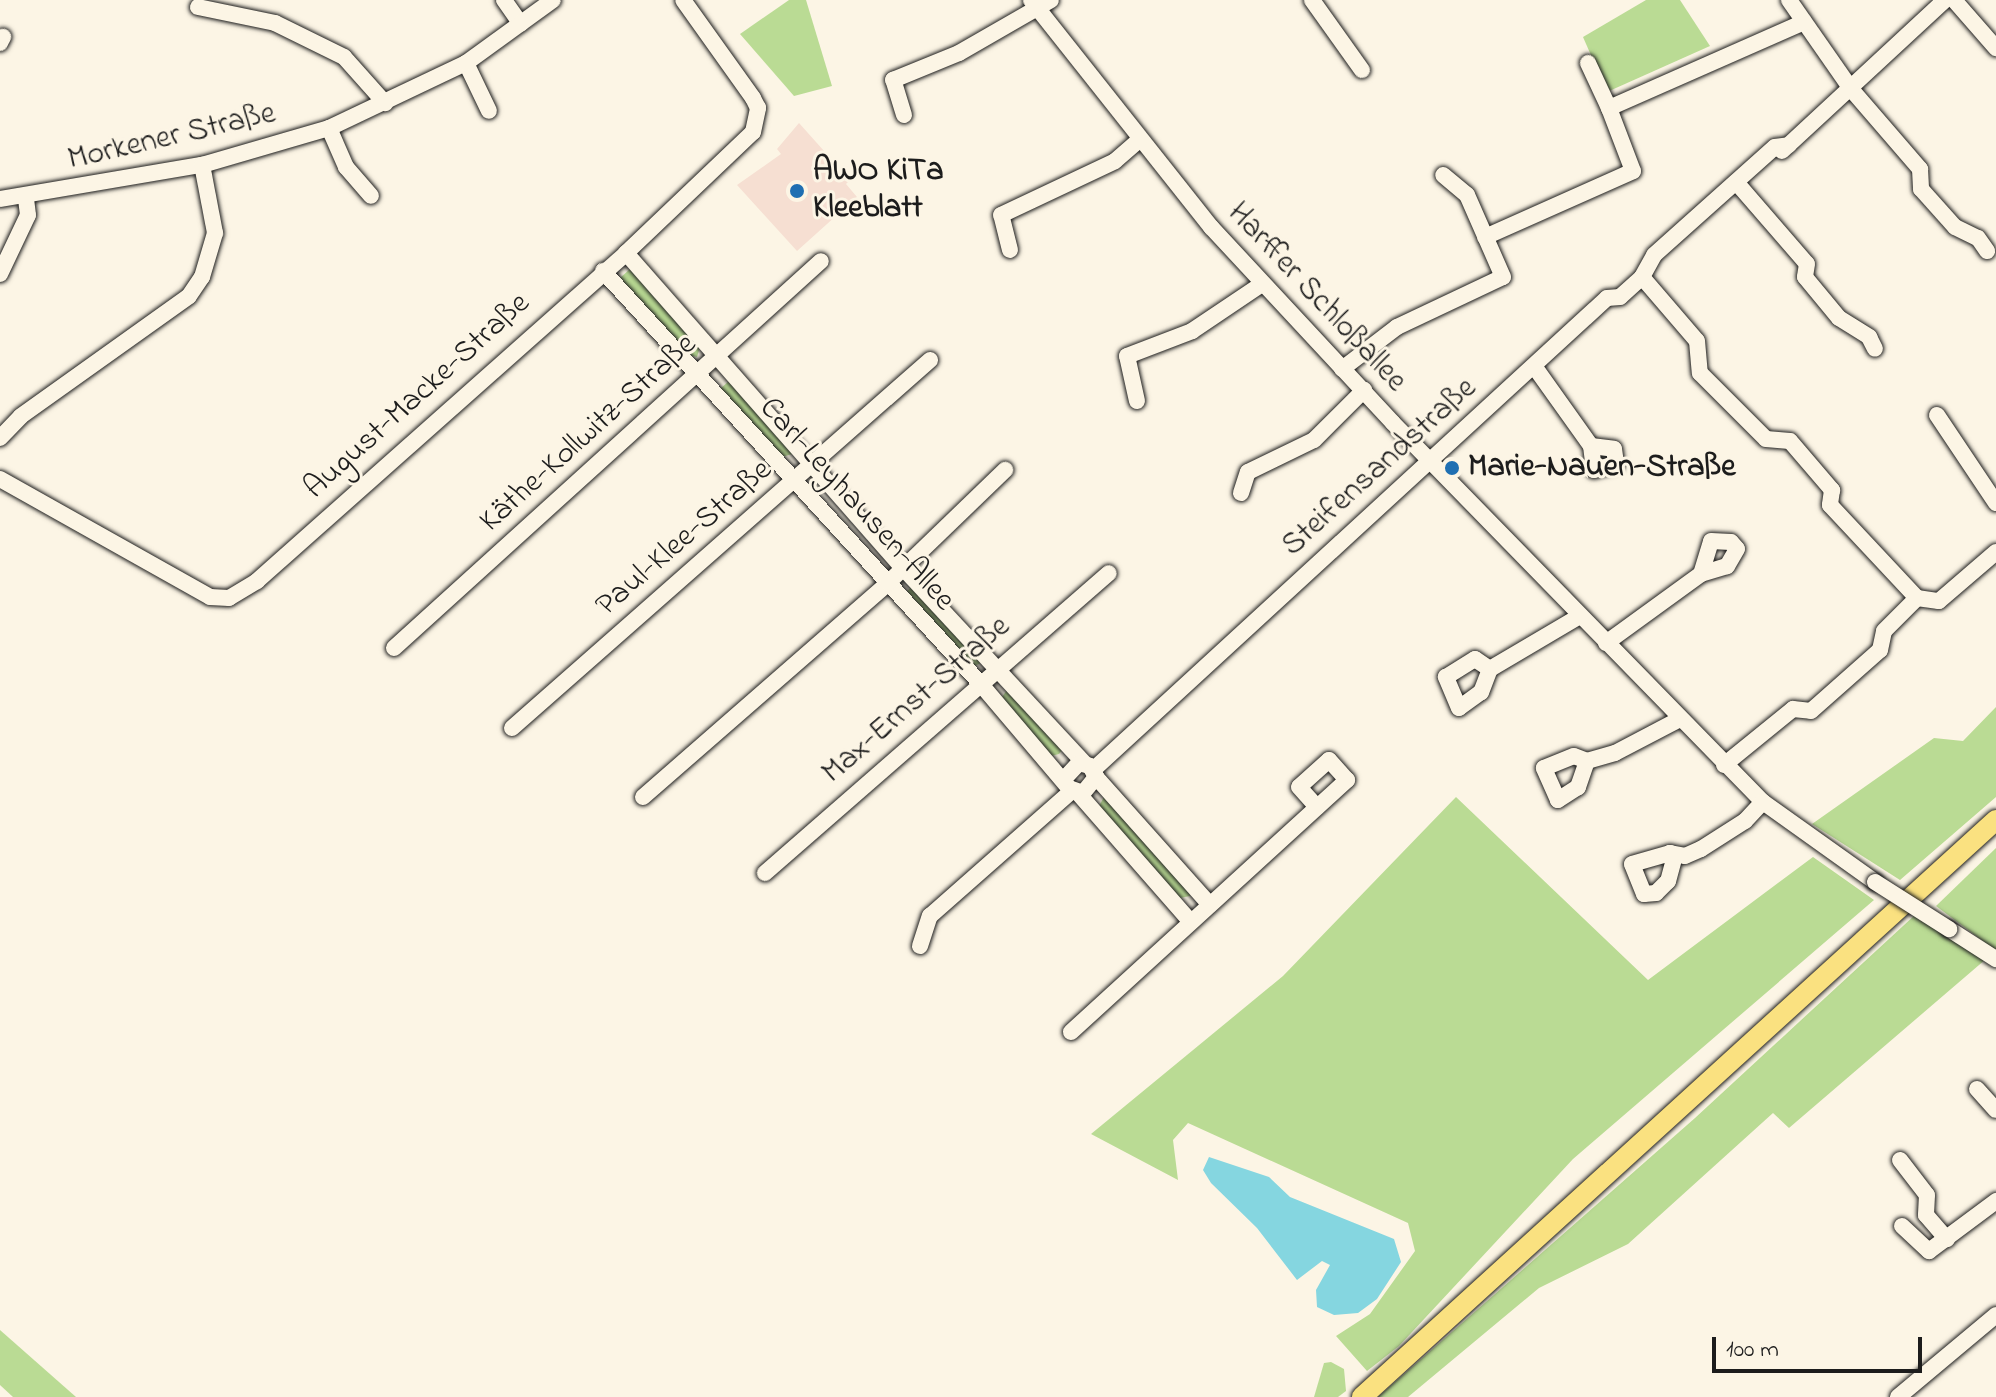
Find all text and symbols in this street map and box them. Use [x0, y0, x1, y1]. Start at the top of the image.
street label: Morkener Straße [64, 95, 280, 181]
place label: AWO KiTa Kleeblatt [813, 154, 943, 229]
marker: AWO KiTa Kleeblatt [788, 182, 806, 200]
street label: Harffer Schloßallee [1218, 195, 1414, 401]
street label: August-Macke-Straße [297, 286, 539, 508]
street label: Käthe-Kollwitz-Straße [473, 327, 705, 541]
street label: Steifensandstraße [1275, 370, 1485, 566]
street label: Carl-Leyhausen-Allee [750, 390, 962, 620]
place label: Marie-Nauen-Straße [1468, 449, 1735, 487]
street label: Paul-Klee-Straße [589, 452, 781, 626]
marker: Marie-Nauen-Straße [1443, 459, 1461, 477]
street label: Max-Ernst-Straße [815, 609, 1019, 793]
scale bar [1716, 1321, 1926, 1371]
text: 100 m [1726, 1333, 1779, 1368]

